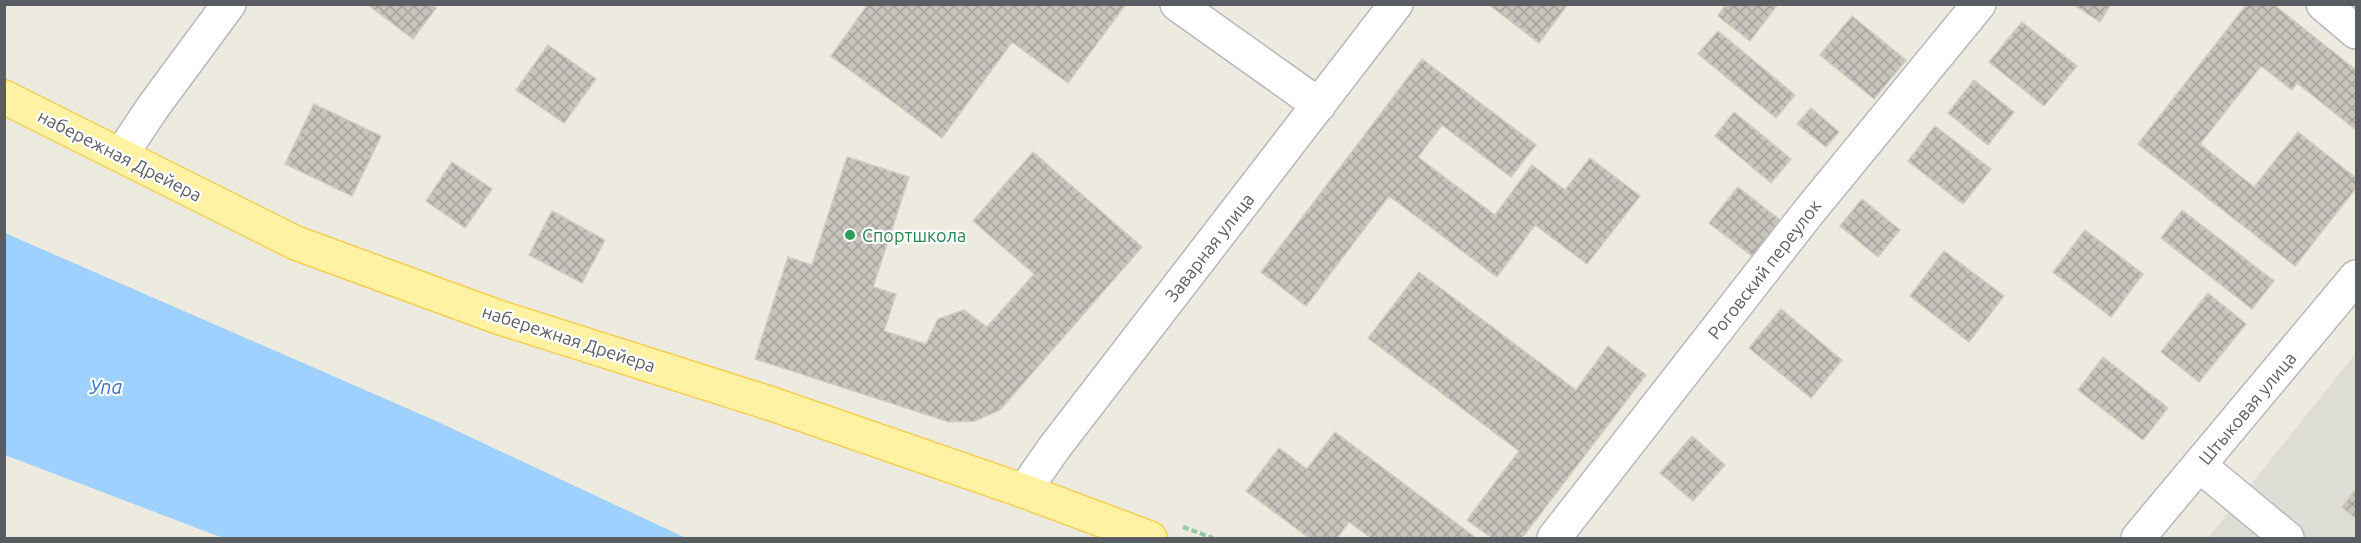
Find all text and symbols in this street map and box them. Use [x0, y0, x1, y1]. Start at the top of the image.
street label: набережная Дрейера [35, 105, 205, 205]
street label: Заварная улица [1161, 189, 1257, 305]
street label: Роговский переулок [1703, 195, 1825, 343]
place label: Спортшкола [862, 225, 966, 245]
marker: Спортшкола [843, 228, 857, 242]
street label: набережная Дрейера [480, 301, 658, 375]
street label: Штыковая улица [2194, 348, 2300, 468]
water label: Упа [89, 375, 122, 398]

